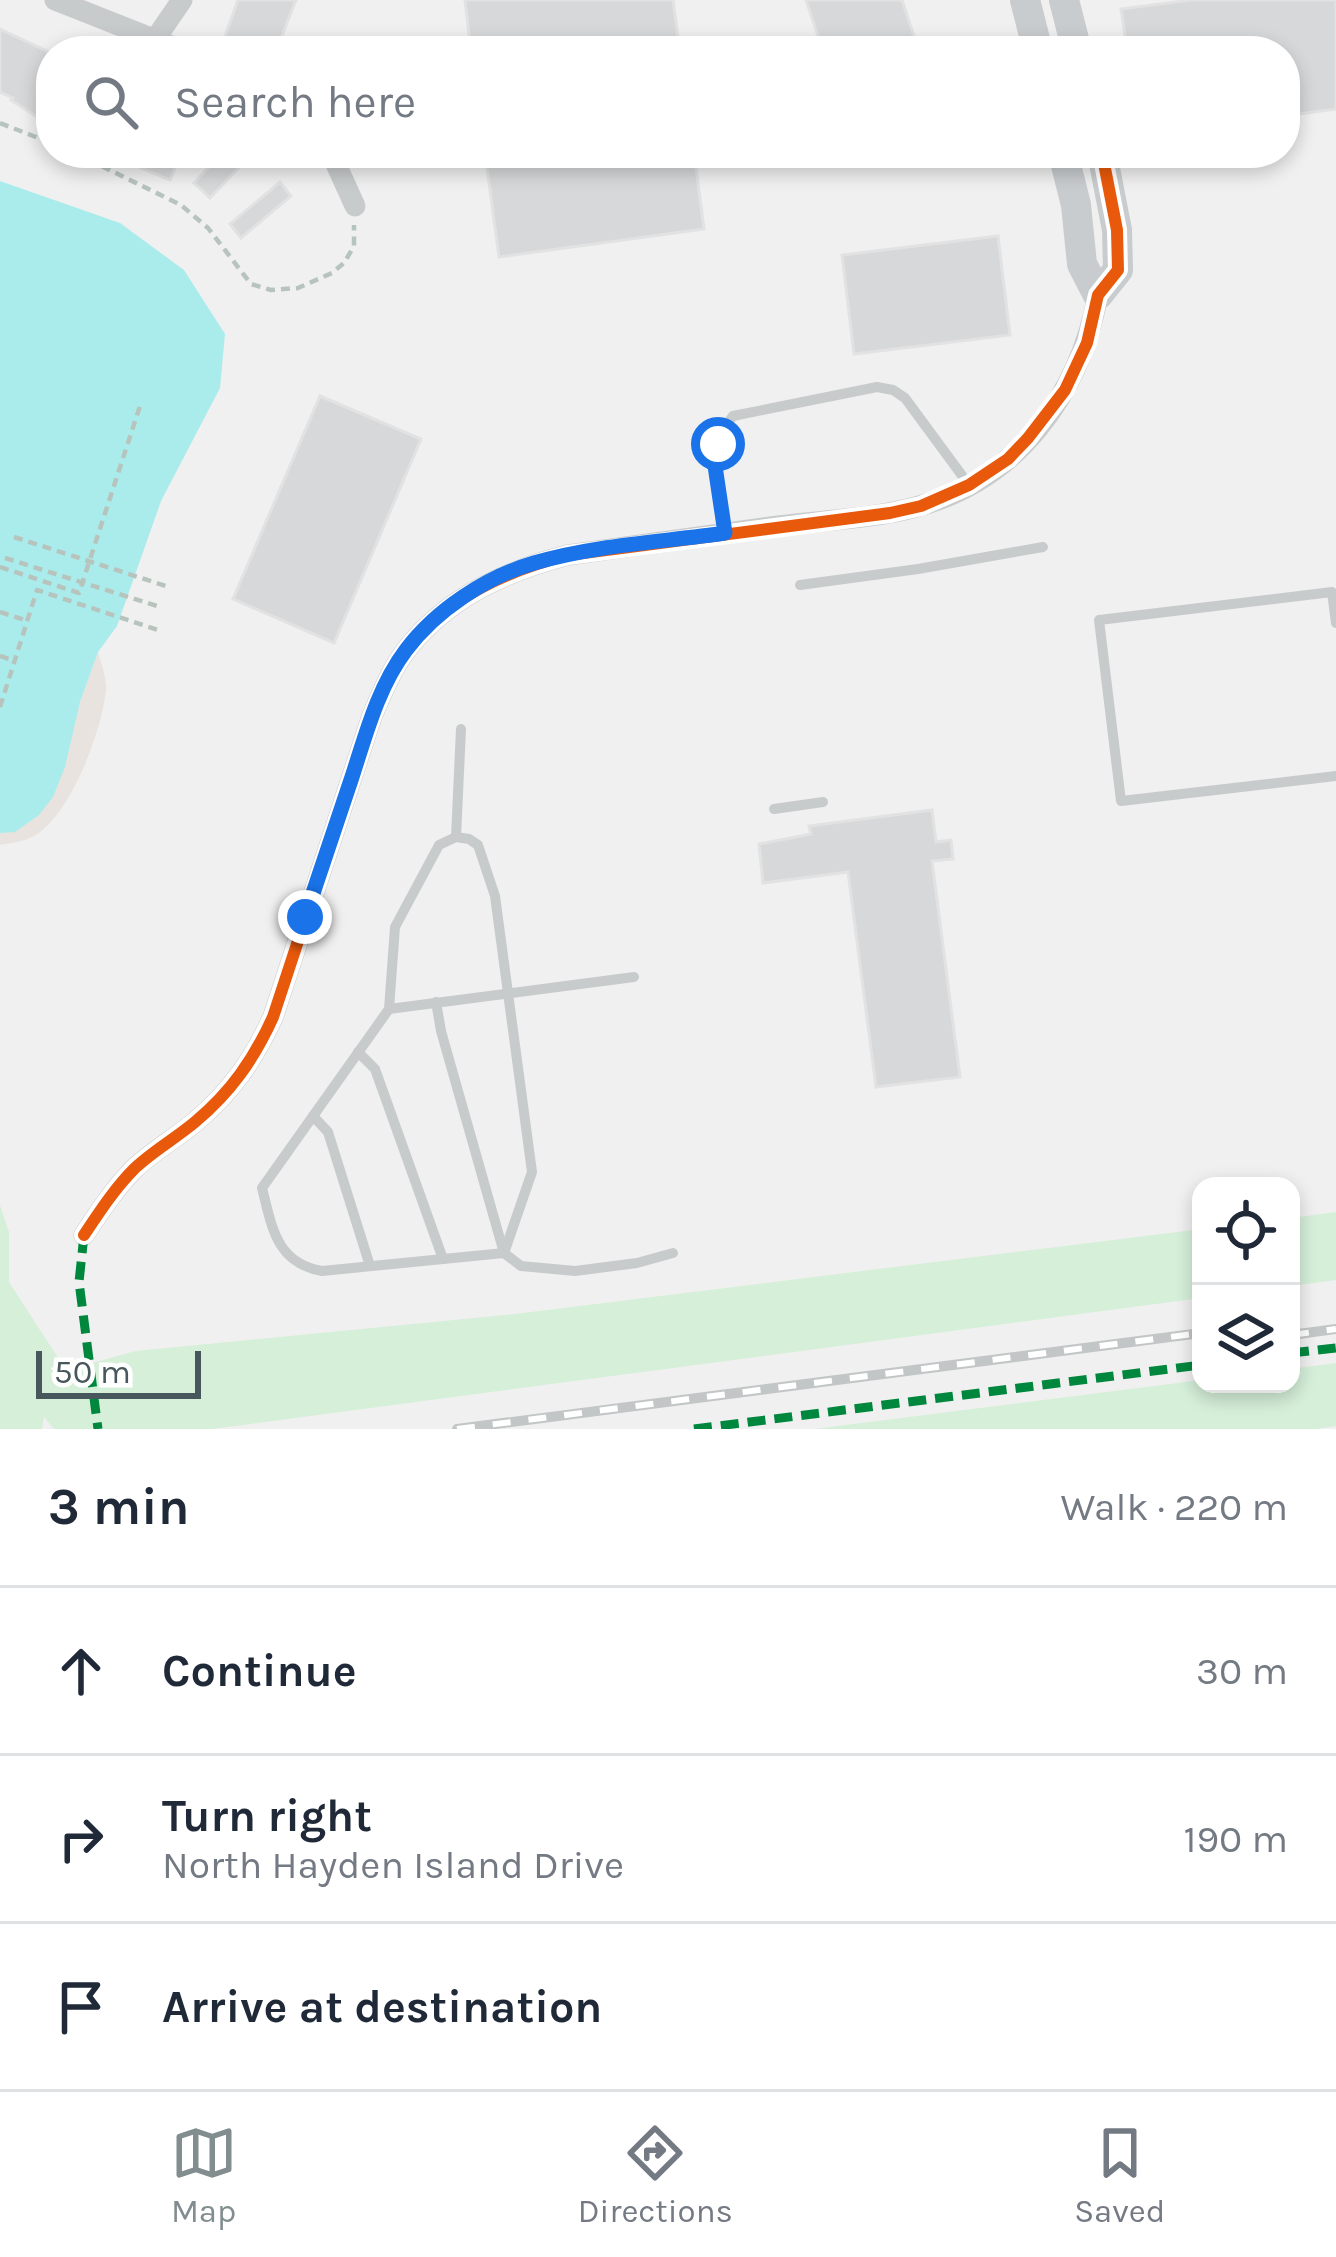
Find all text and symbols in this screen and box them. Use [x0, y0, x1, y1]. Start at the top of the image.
search box [36, 36, 1300, 168]
icon: search [78, 69, 144, 135]
text: Search here [174, 76, 416, 128]
route start [691, 417, 745, 471]
route end [278, 890, 332, 944]
map controls [1192, 1177, 1300, 1393]
button: locate [1192, 1177, 1300, 1285]
button: layers [1192, 1285, 1300, 1393]
scale bar [36, 1345, 201, 1398]
text: 50 m [54, 1353, 131, 1391]
text: 3 min [48, 1477, 190, 1537]
text: Walk · 220 m [1060, 1484, 1288, 1530]
icon: ahead [48, 1638, 114, 1704]
text: Continue [162, 1645, 357, 1697]
text: 30 m [1196, 1648, 1288, 1694]
text: Turn right [162, 1790, 372, 1842]
icon: right [48, 1806, 114, 1872]
text: 190 m [1184, 1816, 1288, 1862]
text: North Hayden Island Drive [162, 1842, 624, 1888]
icon: arrive [48, 1974, 114, 2040]
text: Arrive at destination [162, 1981, 602, 2033]
tab: Map [171, 2120, 237, 2230]
tab: Directions [578, 2120, 733, 2230]
tab: Saved [1074, 2120, 1165, 2230]

